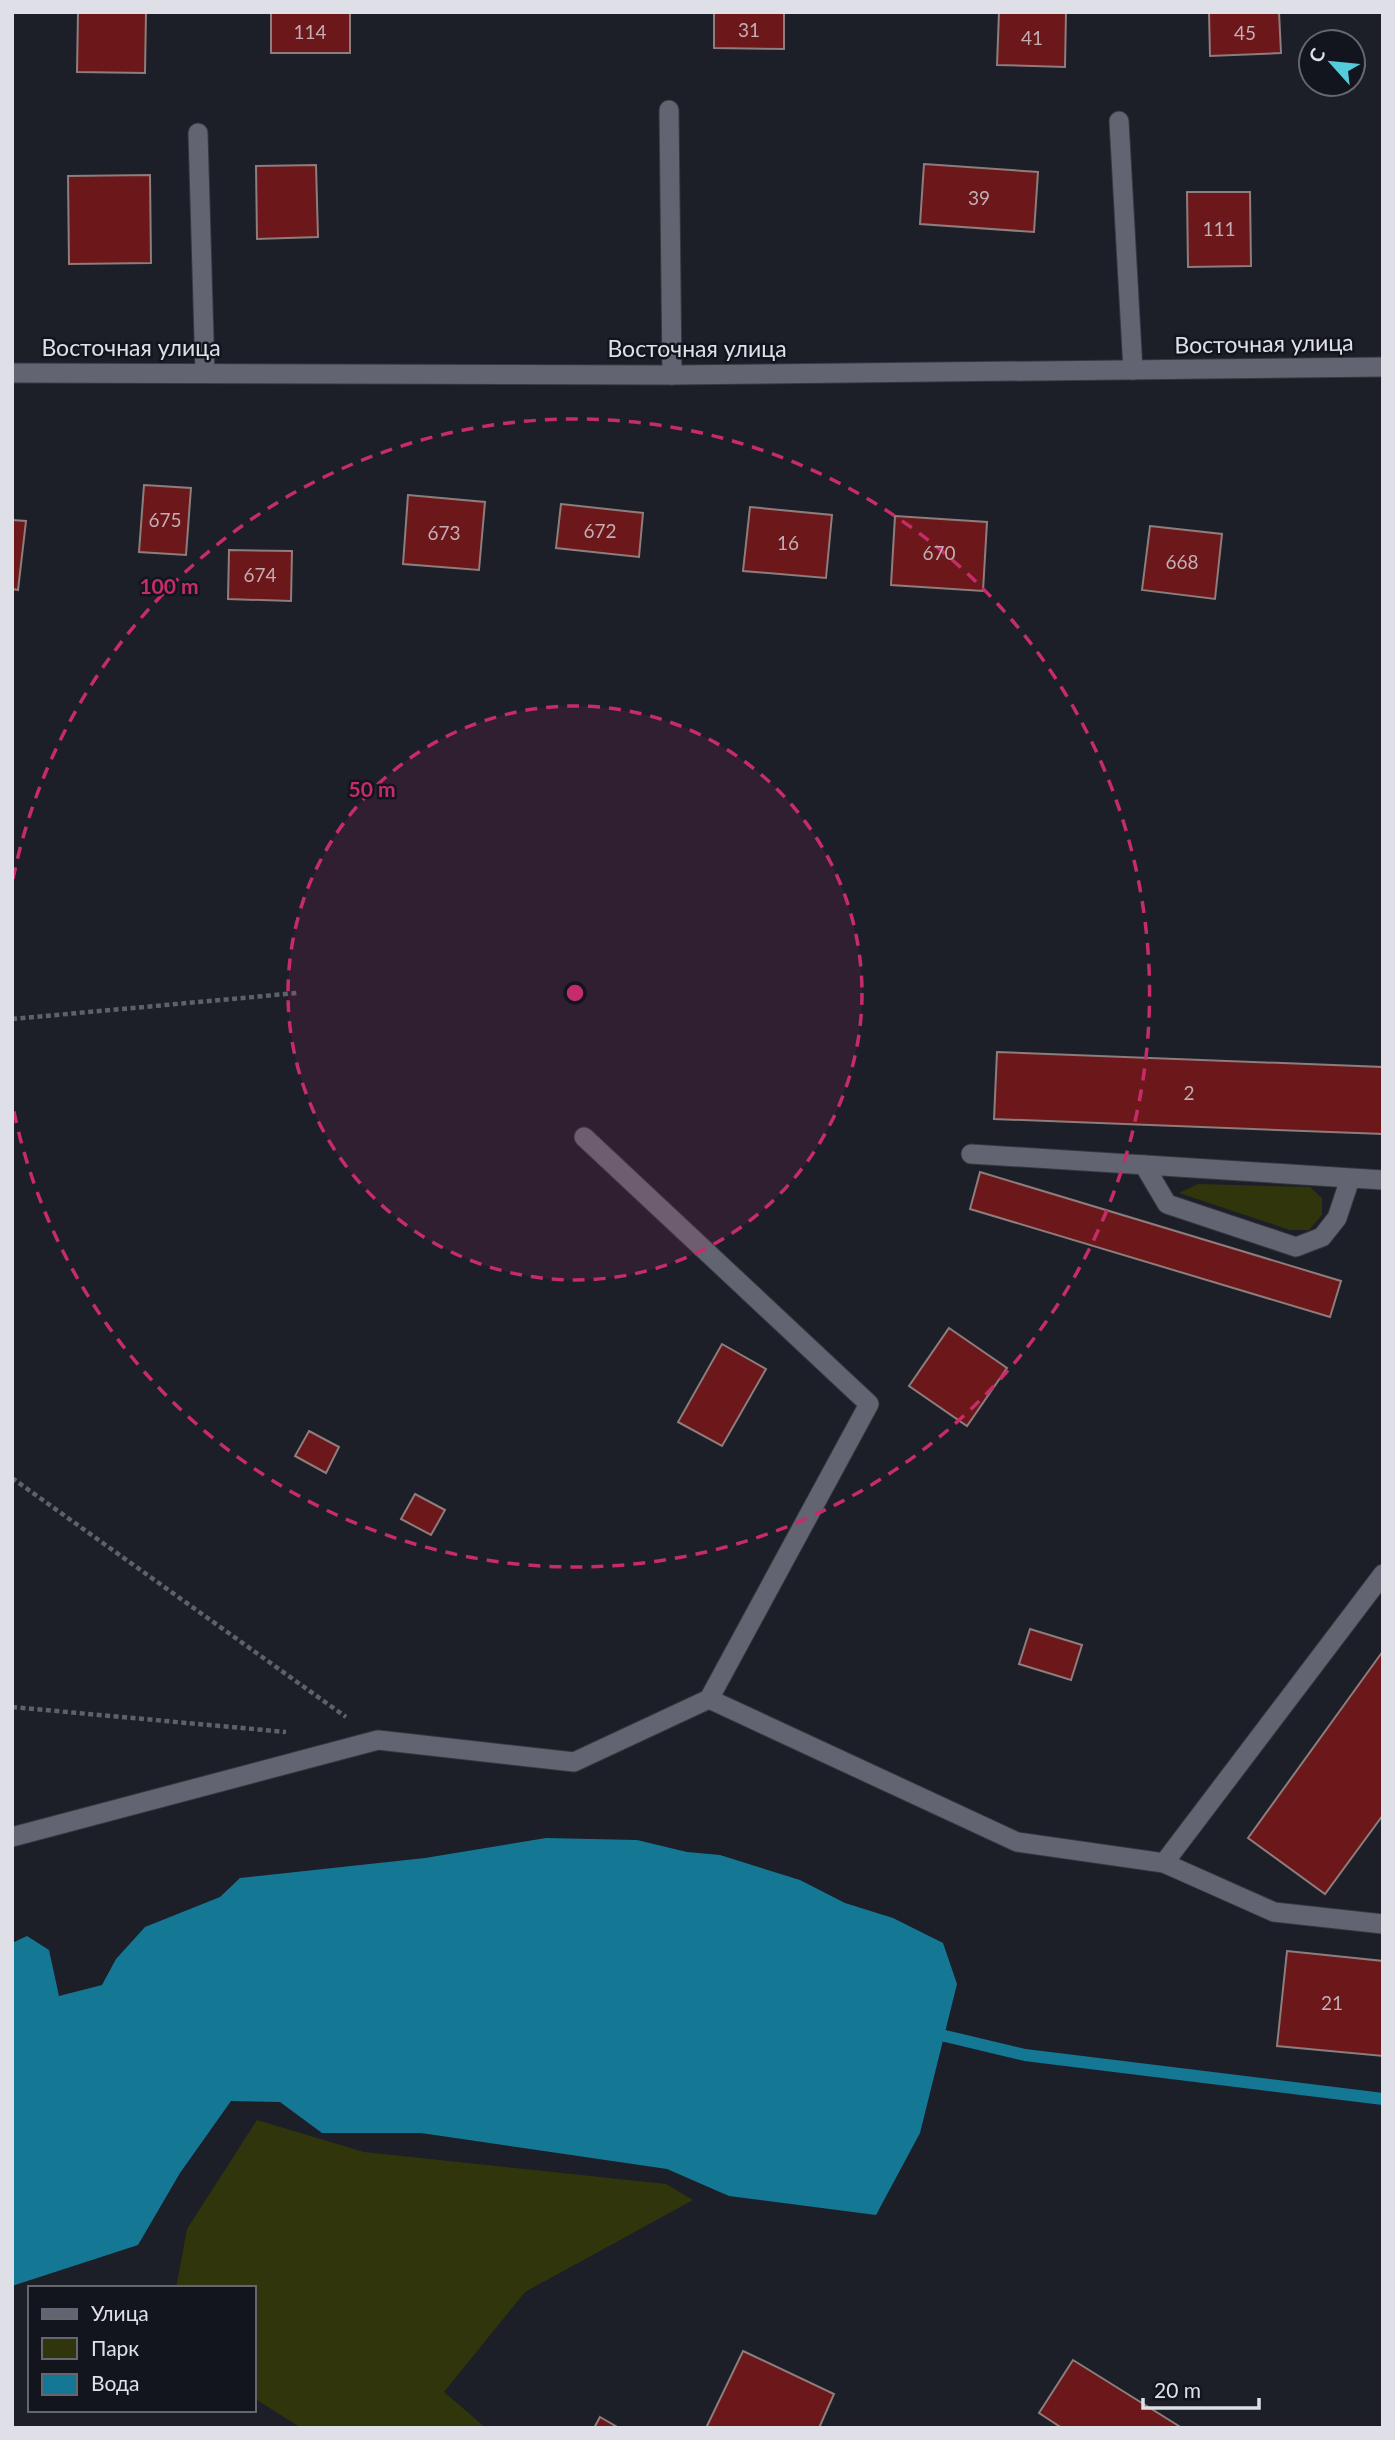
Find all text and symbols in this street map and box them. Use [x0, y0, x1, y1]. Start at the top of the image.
house number: 31 [738, 18, 760, 41]
house number: 114 [293, 20, 327, 43]
house number: 45 [1234, 21, 1256, 44]
house number: 41 [1021, 26, 1043, 49]
north arrow [1297, 28, 1367, 98]
text: С [1303, 44, 1330, 66]
house number: 39 [968, 186, 990, 209]
house number: 111 [1202, 217, 1236, 240]
street label: Восточная улица [1174, 327, 1354, 359]
street label: Восточная улица [41, 333, 221, 361]
street label: Восточная улица [607, 334, 787, 362]
house number: 675 [148, 508, 182, 531]
house number: 672 [583, 519, 617, 542]
house number: 673 [427, 521, 461, 544]
house number: 16 [777, 531, 799, 554]
house number: 670 [922, 541, 956, 564]
house number: 668 [1165, 550, 1199, 573]
house number: 674 [243, 563, 277, 586]
text: 100 m [139, 573, 199, 598]
text: 50 m [348, 776, 396, 801]
centre of rings [563, 981, 587, 1005]
house number: 2 [1183, 1081, 1195, 1104]
house number: 21 [1321, 1991, 1343, 2014]
legend [28, 2286, 256, 2412]
text: Улица [91, 2300, 149, 2325]
text: Парк [91, 2335, 139, 2360]
scale bar [1143, 2366, 1258, 2410]
text: Вода [91, 2370, 139, 2395]
text: 20 m [1154, 2377, 1201, 2402]

